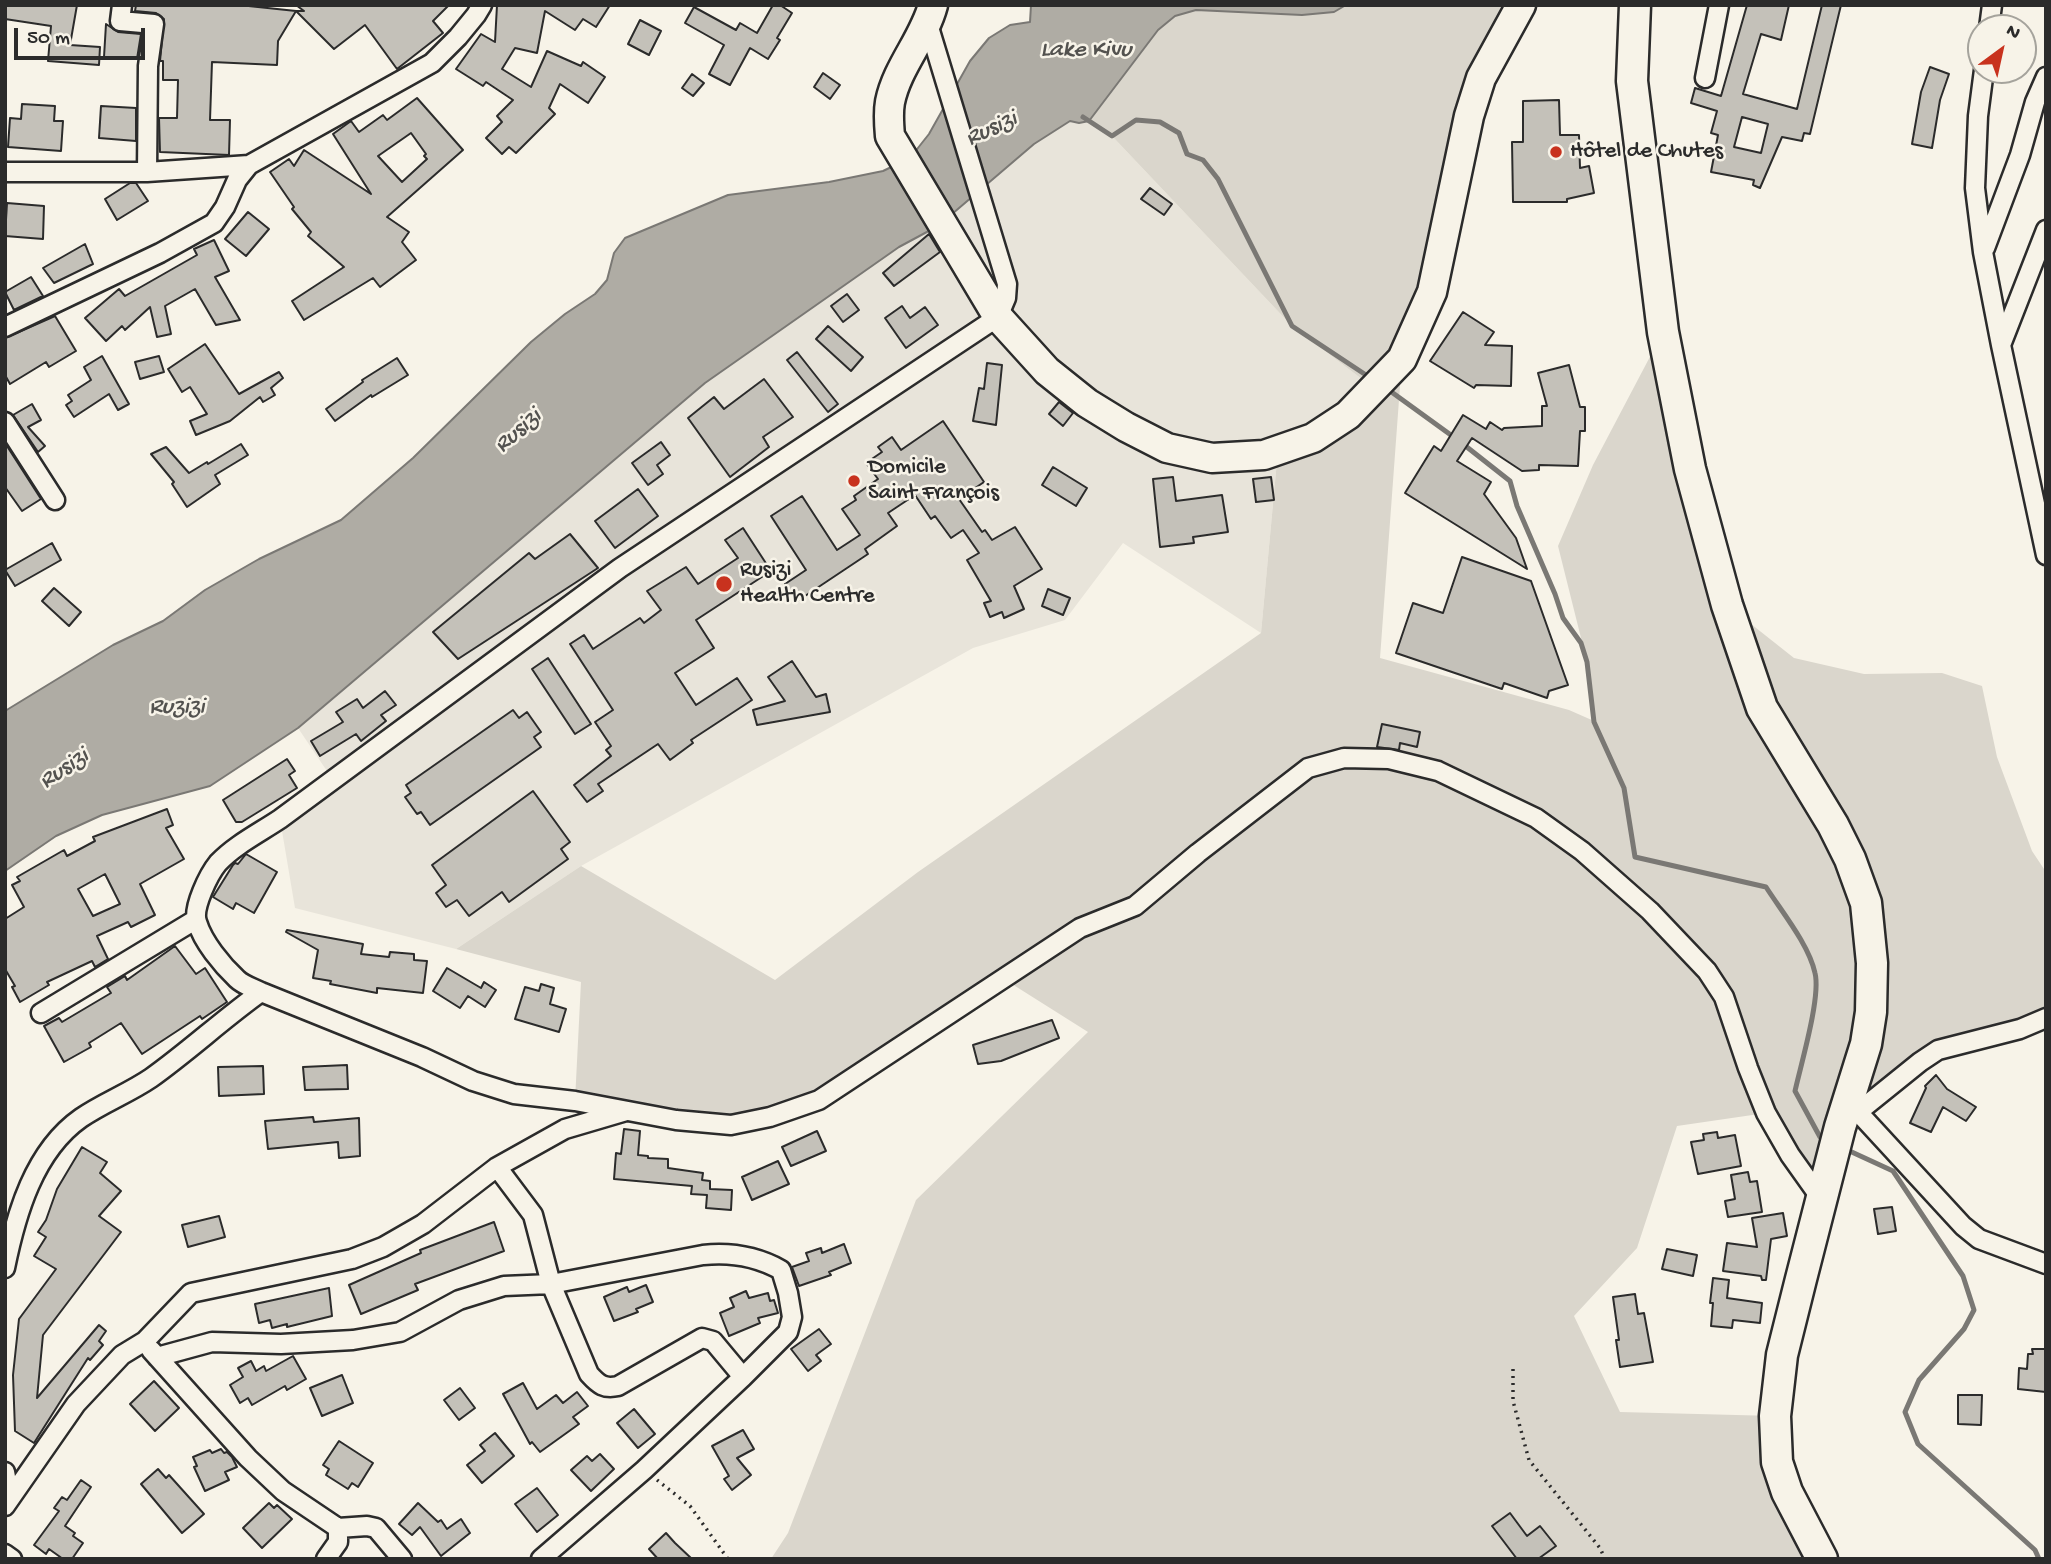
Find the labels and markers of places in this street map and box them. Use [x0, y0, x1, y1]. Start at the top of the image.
place label: Hôtel de Chutes [1570, 138, 1723, 166]
marker: Hôtel de Chutes [1548, 144, 1564, 160]
place label: Domicile Saint François [868, 454, 999, 508]
marker: Domicile Saint François [846, 473, 862, 489]
place label: Rusizi Health Centre [740, 557, 875, 611]
marker: Rusizi Health Centre [714, 574, 734, 594]

